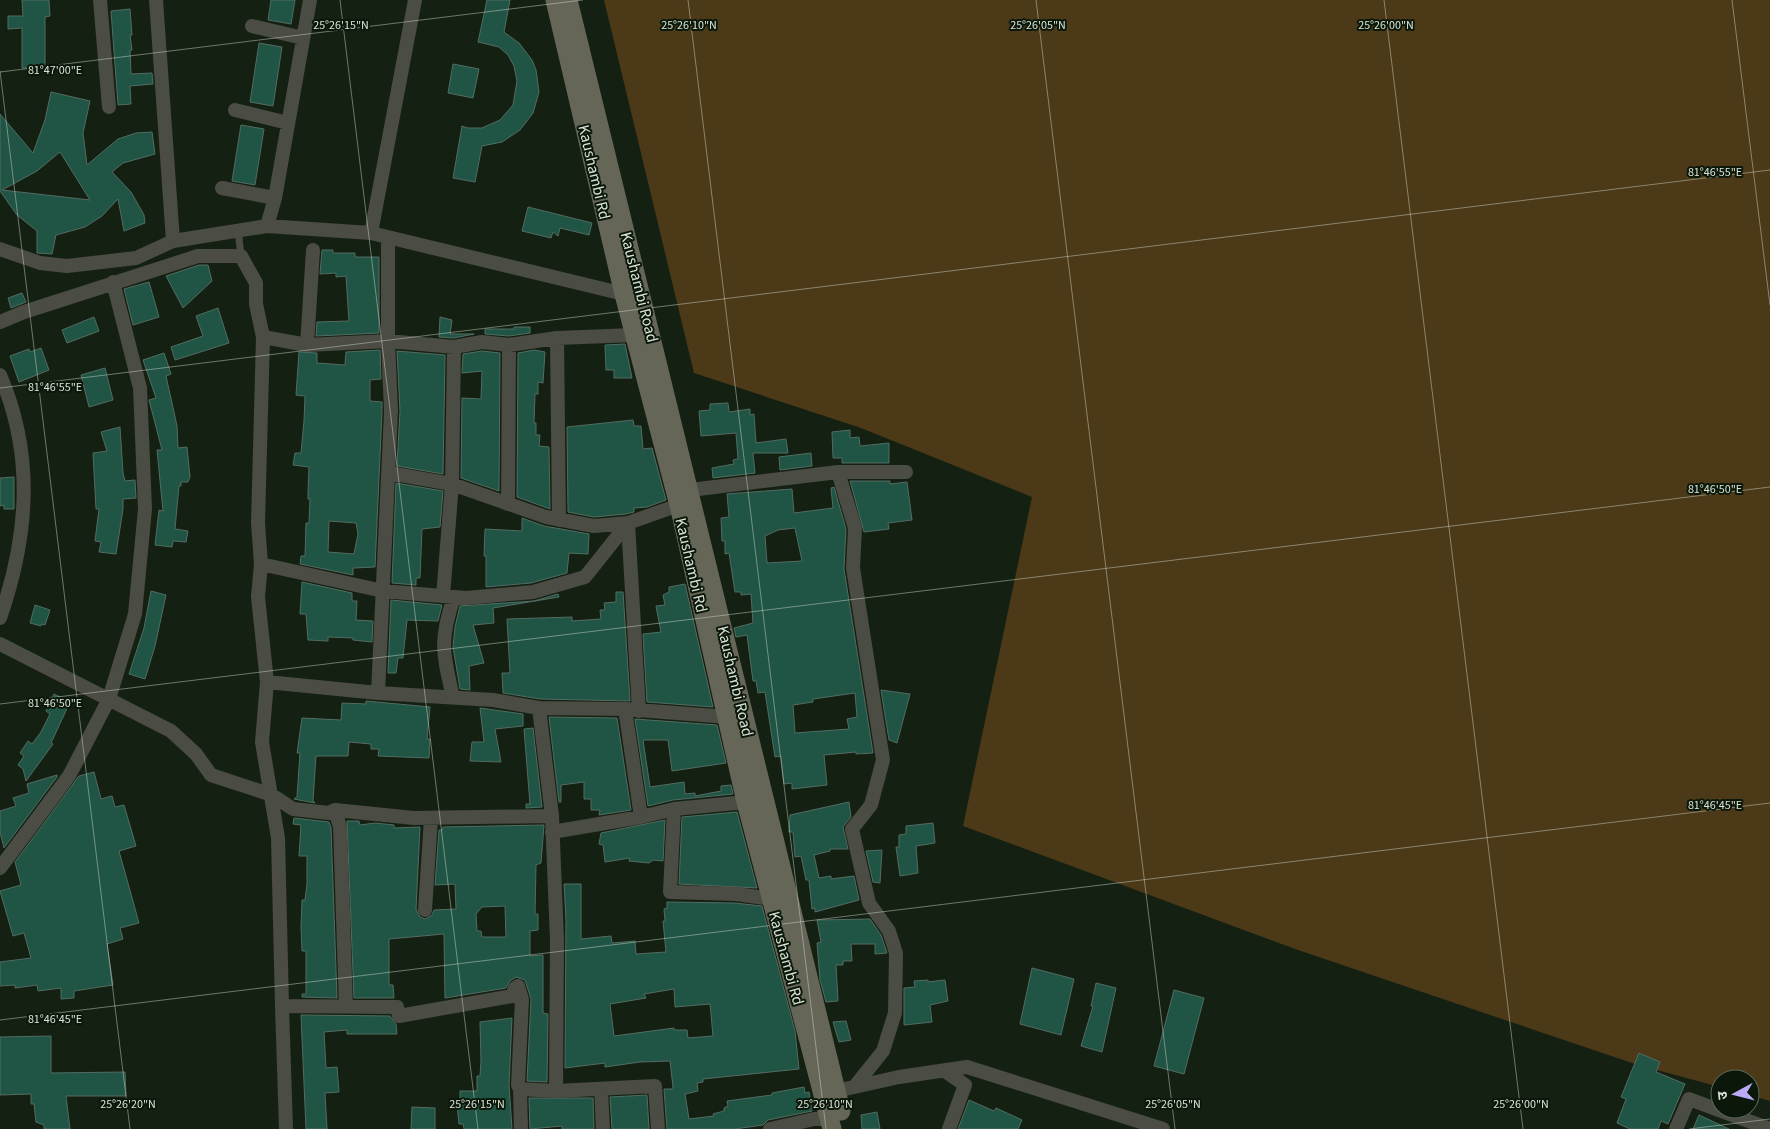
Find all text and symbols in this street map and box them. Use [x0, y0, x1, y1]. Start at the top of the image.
text: 25°26'15"N [313, 17, 369, 34]
text: 25°26'10"N [661, 17, 717, 34]
text: 25°26'05"N [1010, 17, 1066, 34]
text: 25°26'00"N [1358, 17, 1414, 34]
text: 81°47'00"E [28, 62, 82, 79]
street label: Kaushambi Rd [572, 123, 616, 222]
text: 81°46'55"E [1688, 164, 1742, 181]
street label: Kaushambi Road [615, 230, 663, 345]
text: 81°46'55"E [28, 379, 82, 396]
text: 81°46'50"E [1688, 481, 1742, 498]
street label: Kaushambi Rd [669, 516, 713, 615]
street label: Kaushambi Road [712, 624, 758, 739]
text: 81°46'50"E [28, 695, 82, 712]
text: 81°46'45"E [1688, 797, 1742, 814]
street label: Kaushambi Rd [763, 909, 809, 1008]
text: 81°46'45"E [28, 1011, 82, 1028]
north arrow [1710, 1069, 1760, 1119]
text: उ [1713, 1089, 1734, 1101]
text: 25°26'20"N [100, 1096, 156, 1113]
text: 25°26'15"N [449, 1096, 505, 1113]
text: 25°26'10"N [797, 1096, 853, 1113]
text: 25°26'05"N [1145, 1096, 1201, 1113]
text: 25°26'00"N [1493, 1096, 1549, 1113]

